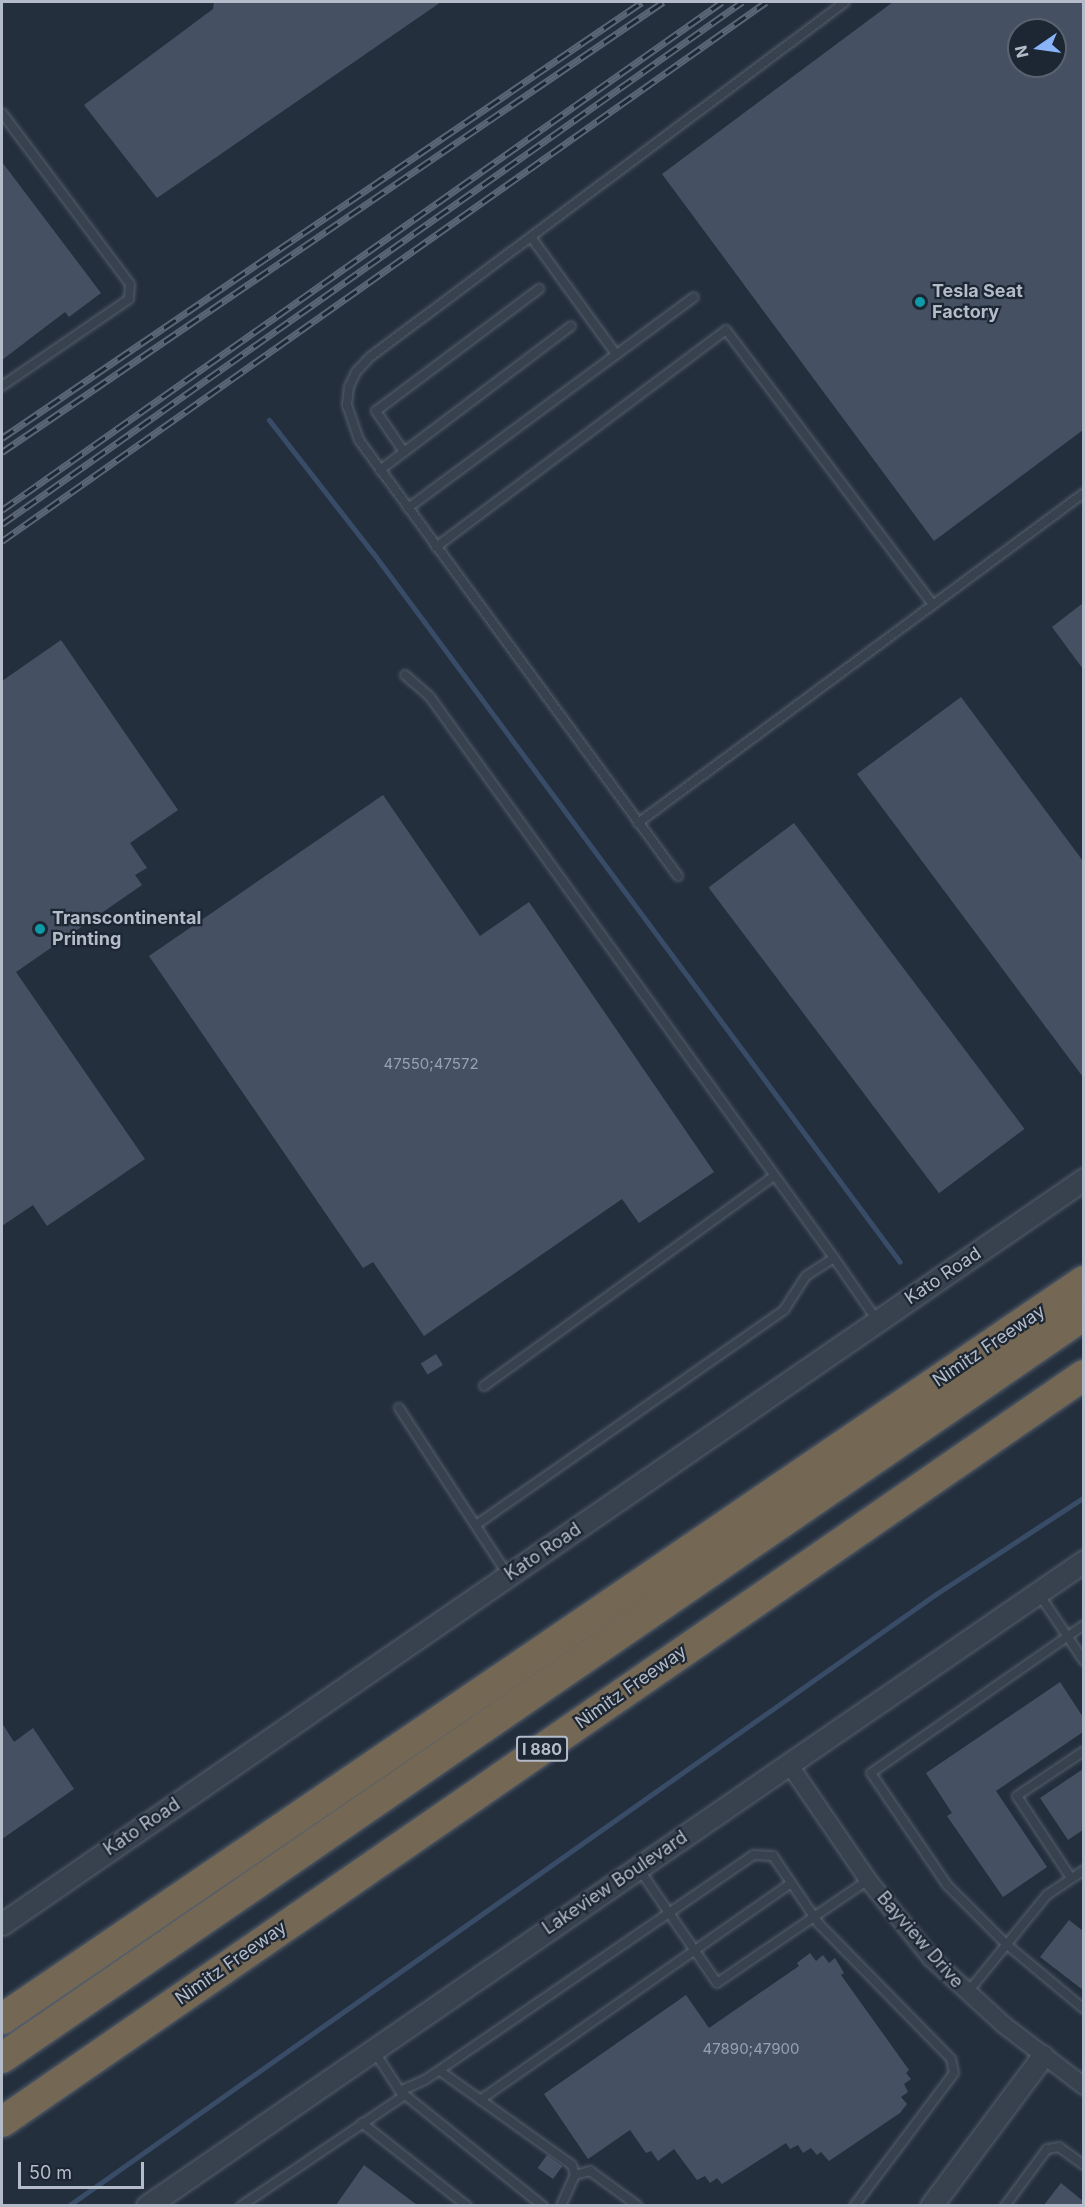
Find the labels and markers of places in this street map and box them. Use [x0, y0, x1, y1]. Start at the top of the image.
place label: Tesla Seat Factory [932, 281, 1023, 324]
marker: Tesla Seat Factory [913, 295, 927, 309]
place label: Transcontinental Printing [52, 908, 201, 950]
marker: Transcontinental Printing [33, 922, 47, 936]

